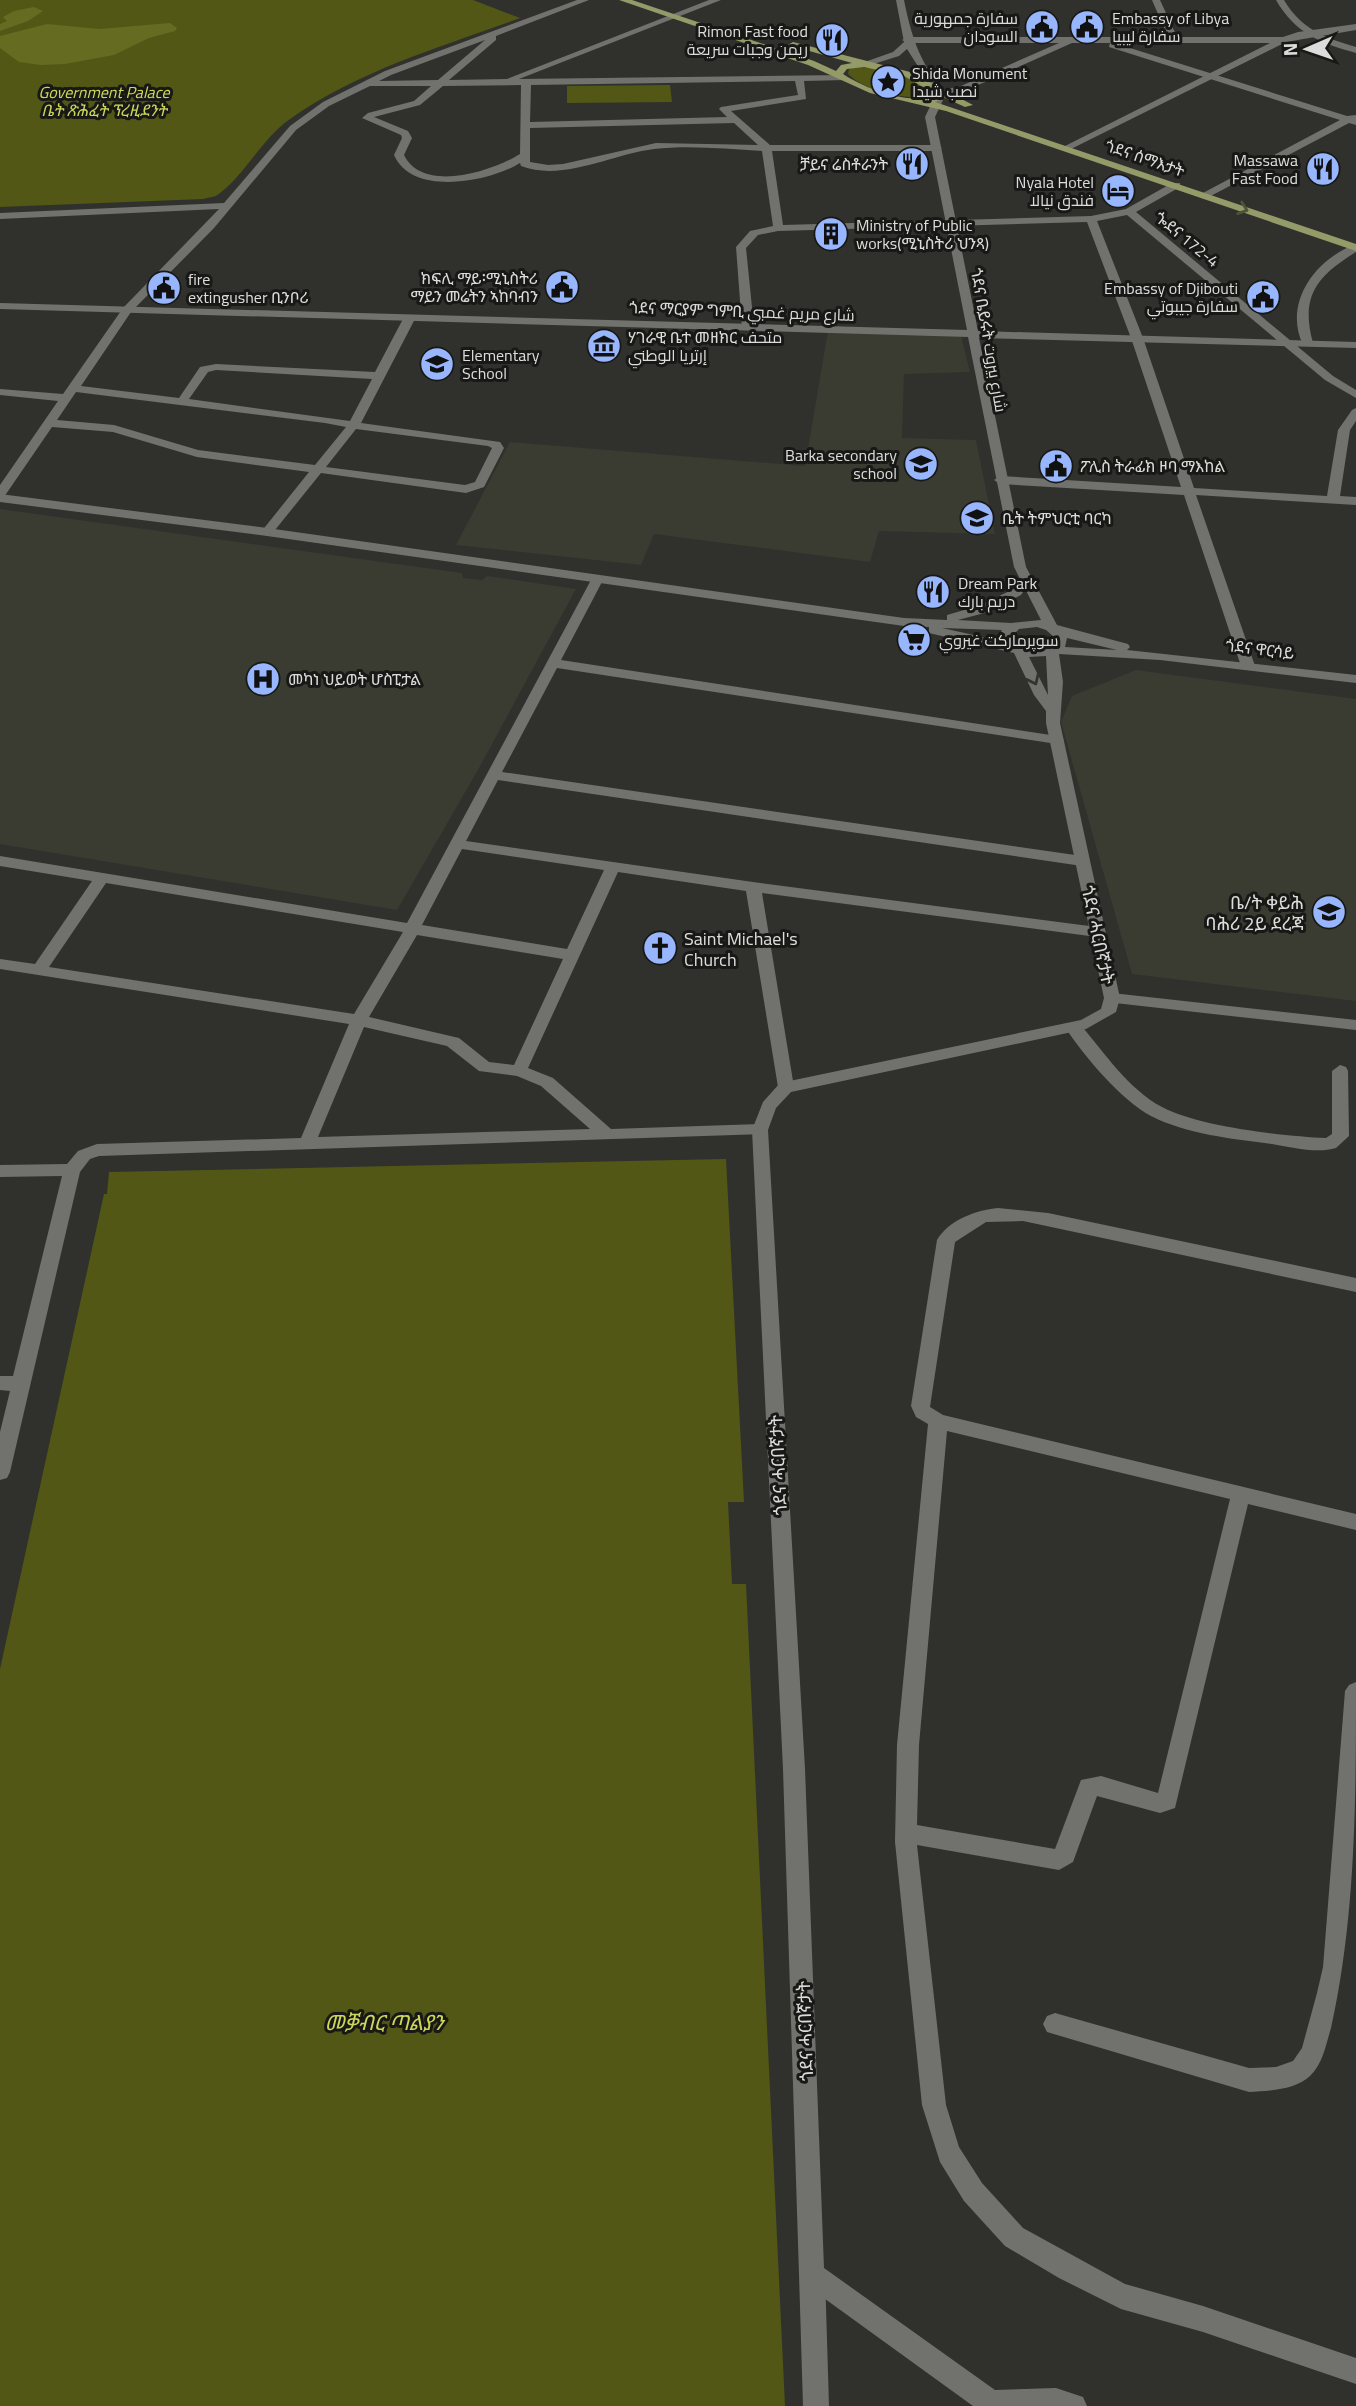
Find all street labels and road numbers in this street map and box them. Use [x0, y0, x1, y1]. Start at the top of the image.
street label: ጎደና ሰማእታት [1101, 130, 1189, 186]
street label: ጐደና 172-4 [1148, 203, 1226, 275]
street label: ጎደና ቤይሩት شارع بيروت [962, 266, 1016, 414]
street label: ጎደና ማርያም ግምቢ شارع مريم غمبي [629, 292, 855, 330]
street label: ጎደና ዋርሳይ [1224, 630, 1296, 668]
street label: ጎደና ሓርበኛታት [1071, 883, 1125, 988]
street label: ጎደና ሓርበኛታት [759, 1414, 797, 1516]
street label: ጎደና ሓርበኛታት [787, 1980, 823, 2082]

